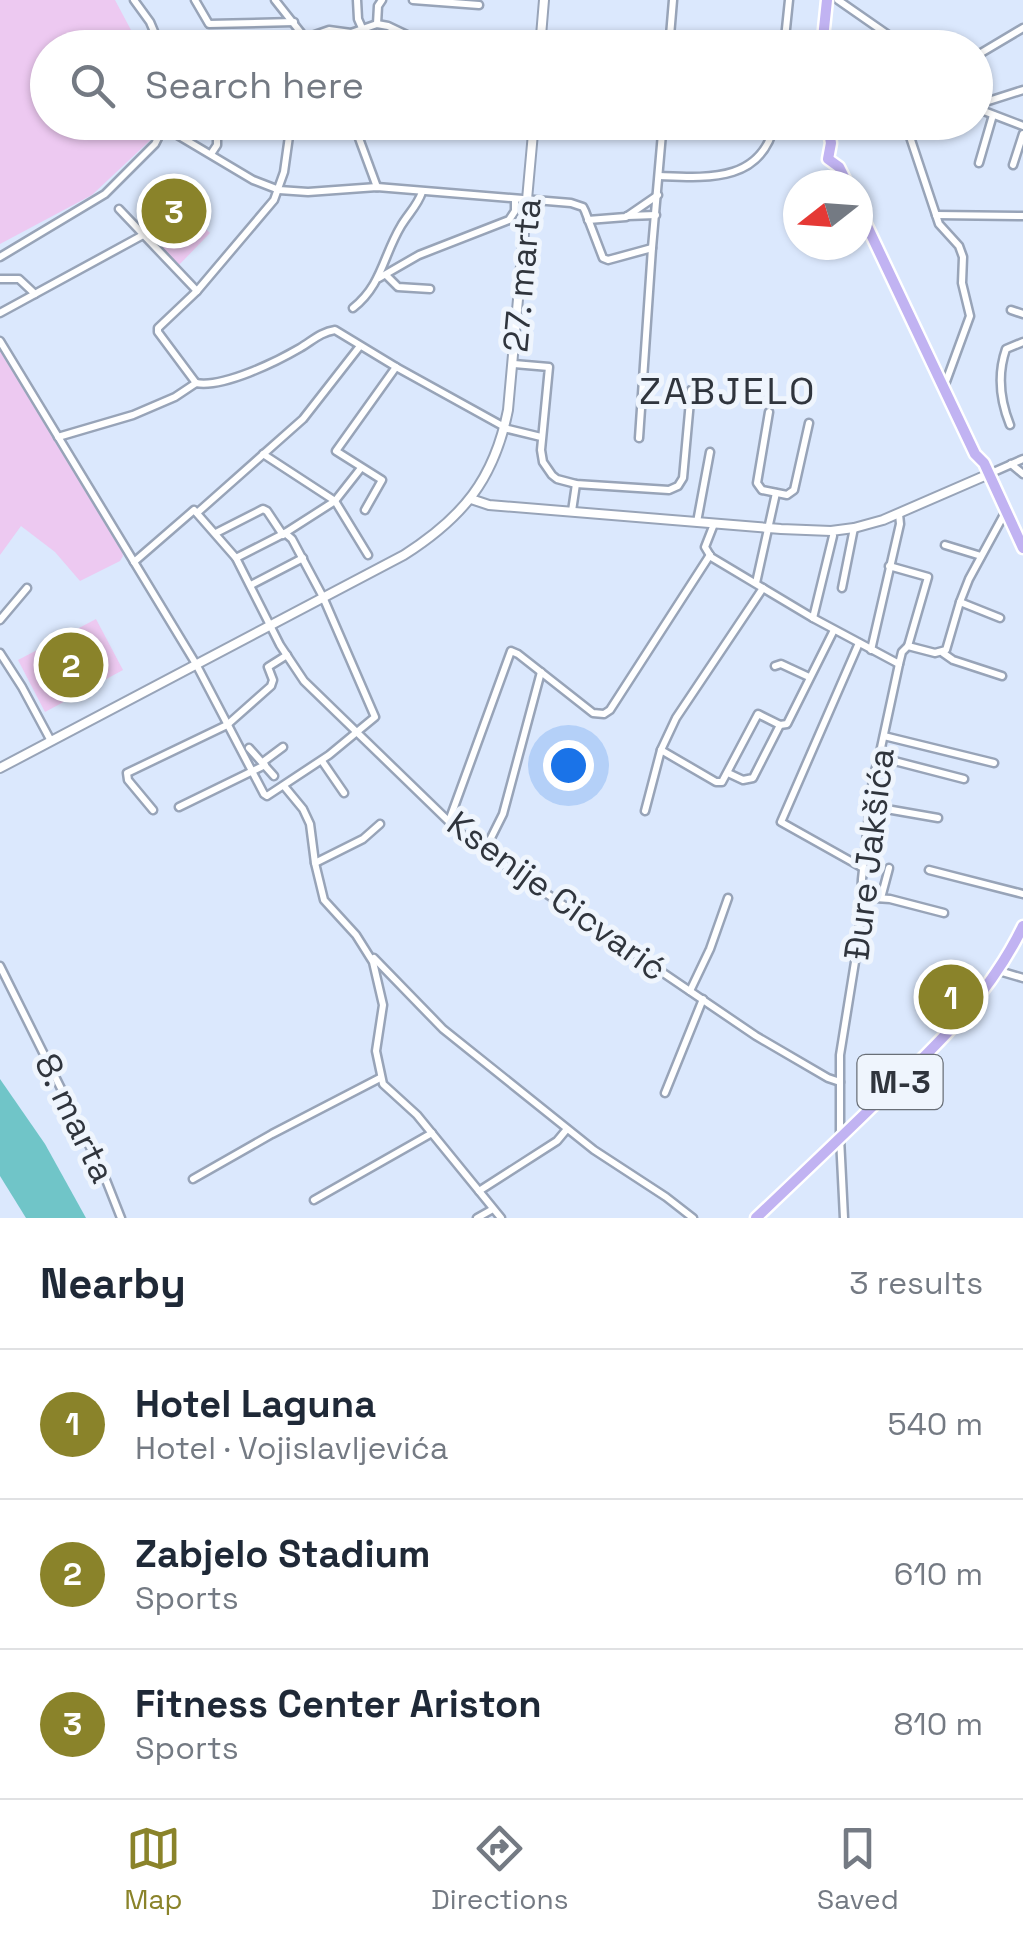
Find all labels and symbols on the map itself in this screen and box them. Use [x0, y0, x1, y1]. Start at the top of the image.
north arrow [783, 170, 873, 260]
pin: 3 [142, 174, 206, 248]
street label: 27. marta [493, 196, 551, 354]
district label: ZABJELO [639, 367, 817, 415]
pin: 2 [38, 628, 104, 702]
your location [543, 740, 594, 791]
street label: Đure Jakšića [834, 745, 904, 963]
street label: Ksenije Cicvarić [439, 802, 675, 990]
pin: 1 [918, 960, 984, 1034]
street label: 8. marta [25, 1046, 125, 1190]
road number: M-3 [858, 1055, 942, 1109]

